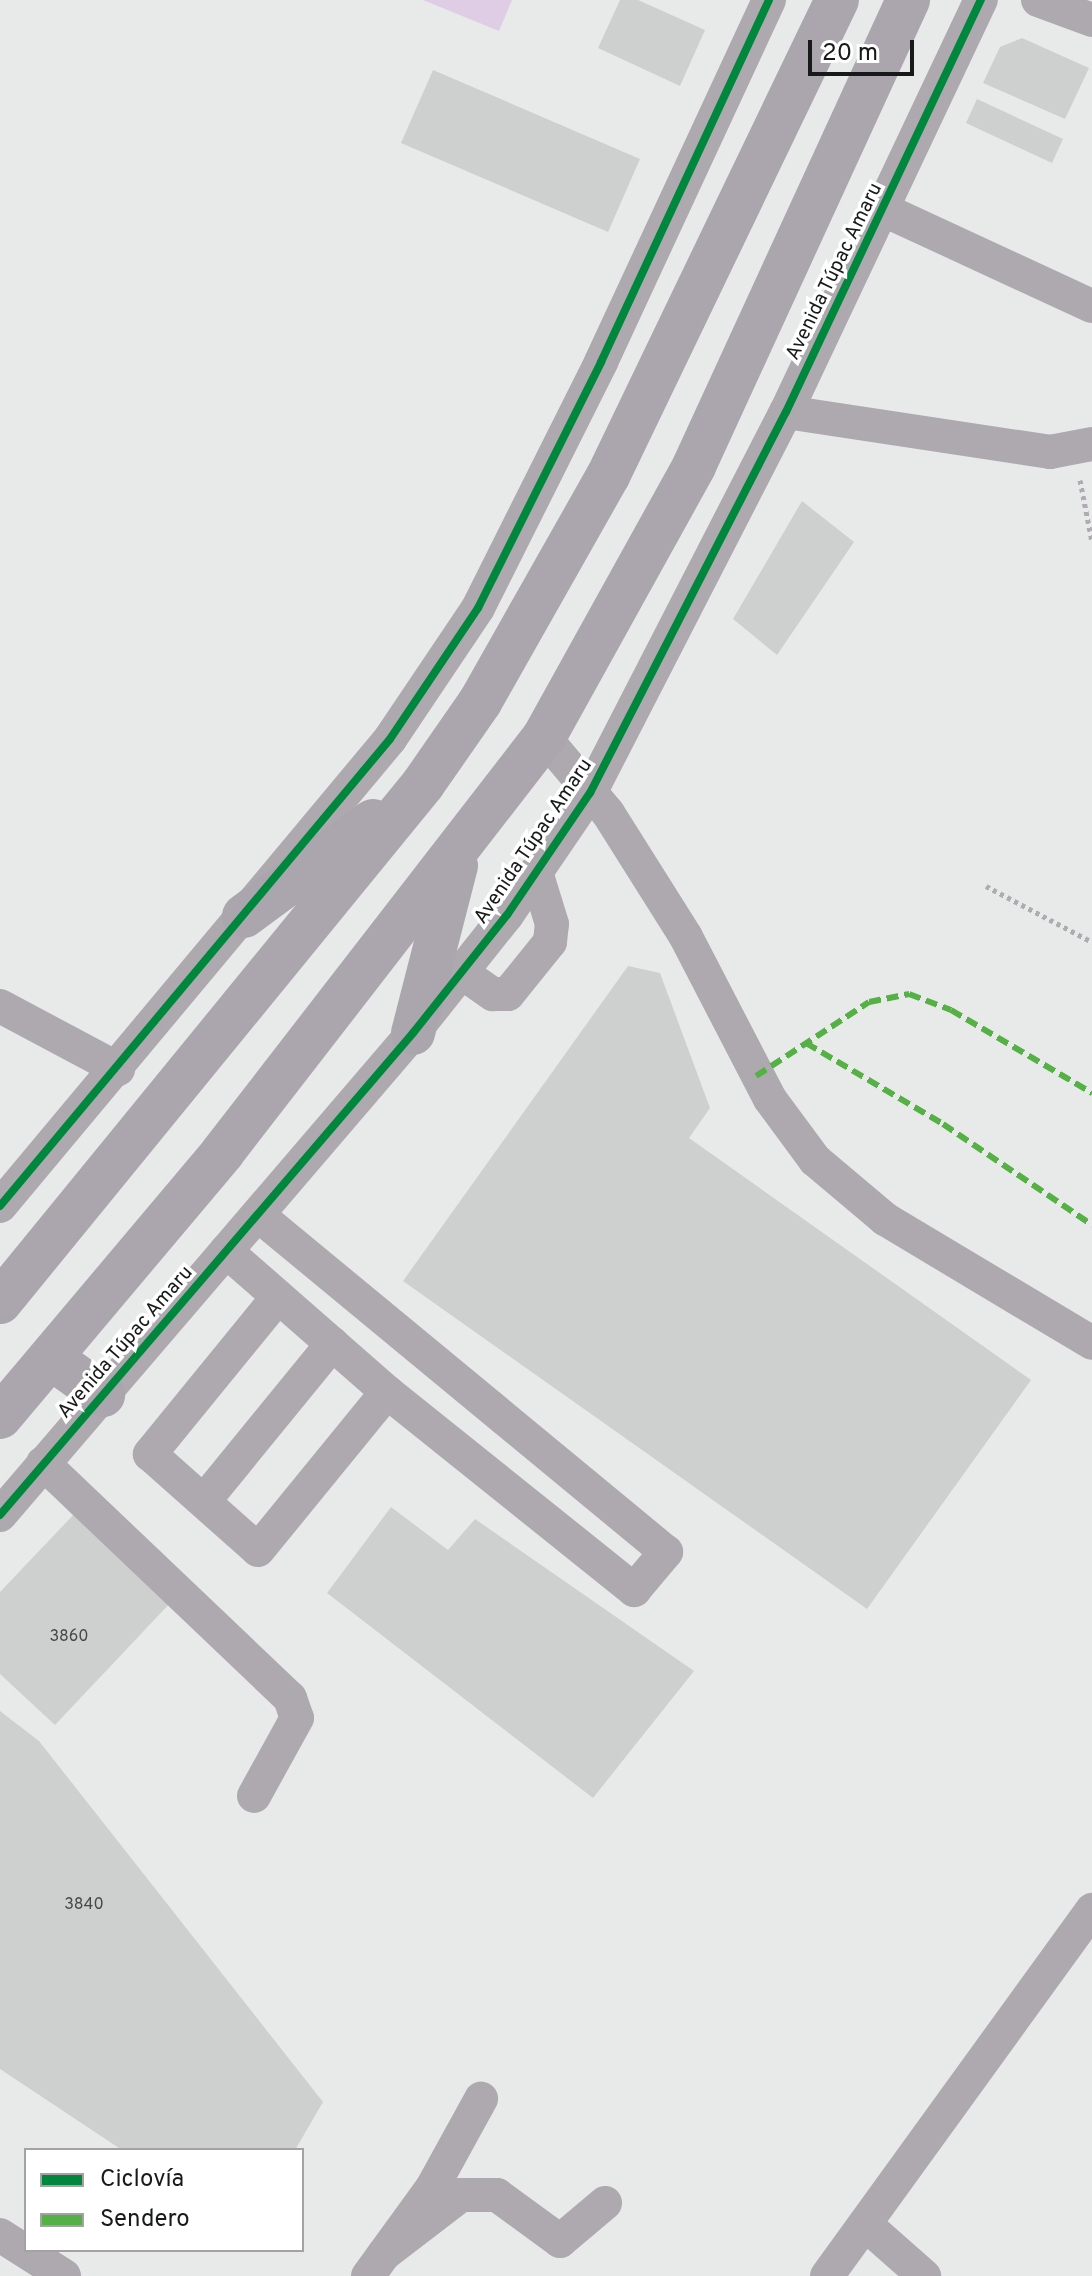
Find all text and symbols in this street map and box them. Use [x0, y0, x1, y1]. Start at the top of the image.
scale bar [812, 24, 918, 74]
text: 20 m [822, 39, 878, 69]
street label: Avenida Túpac Amaru [781, 179, 889, 365]
street label: Avenida Túpac Amaru [469, 754, 599, 930]
street label: Avenida Túpac Amaru [53, 1261, 199, 1425]
house number: 3860 [49, 1627, 89, 1647]
house number: 3840 [64, 1895, 104, 1915]
legend [24, 2148, 304, 2252]
text: Ciclovía [100, 2165, 184, 2195]
text: Sendero [100, 2205, 190, 2235]

